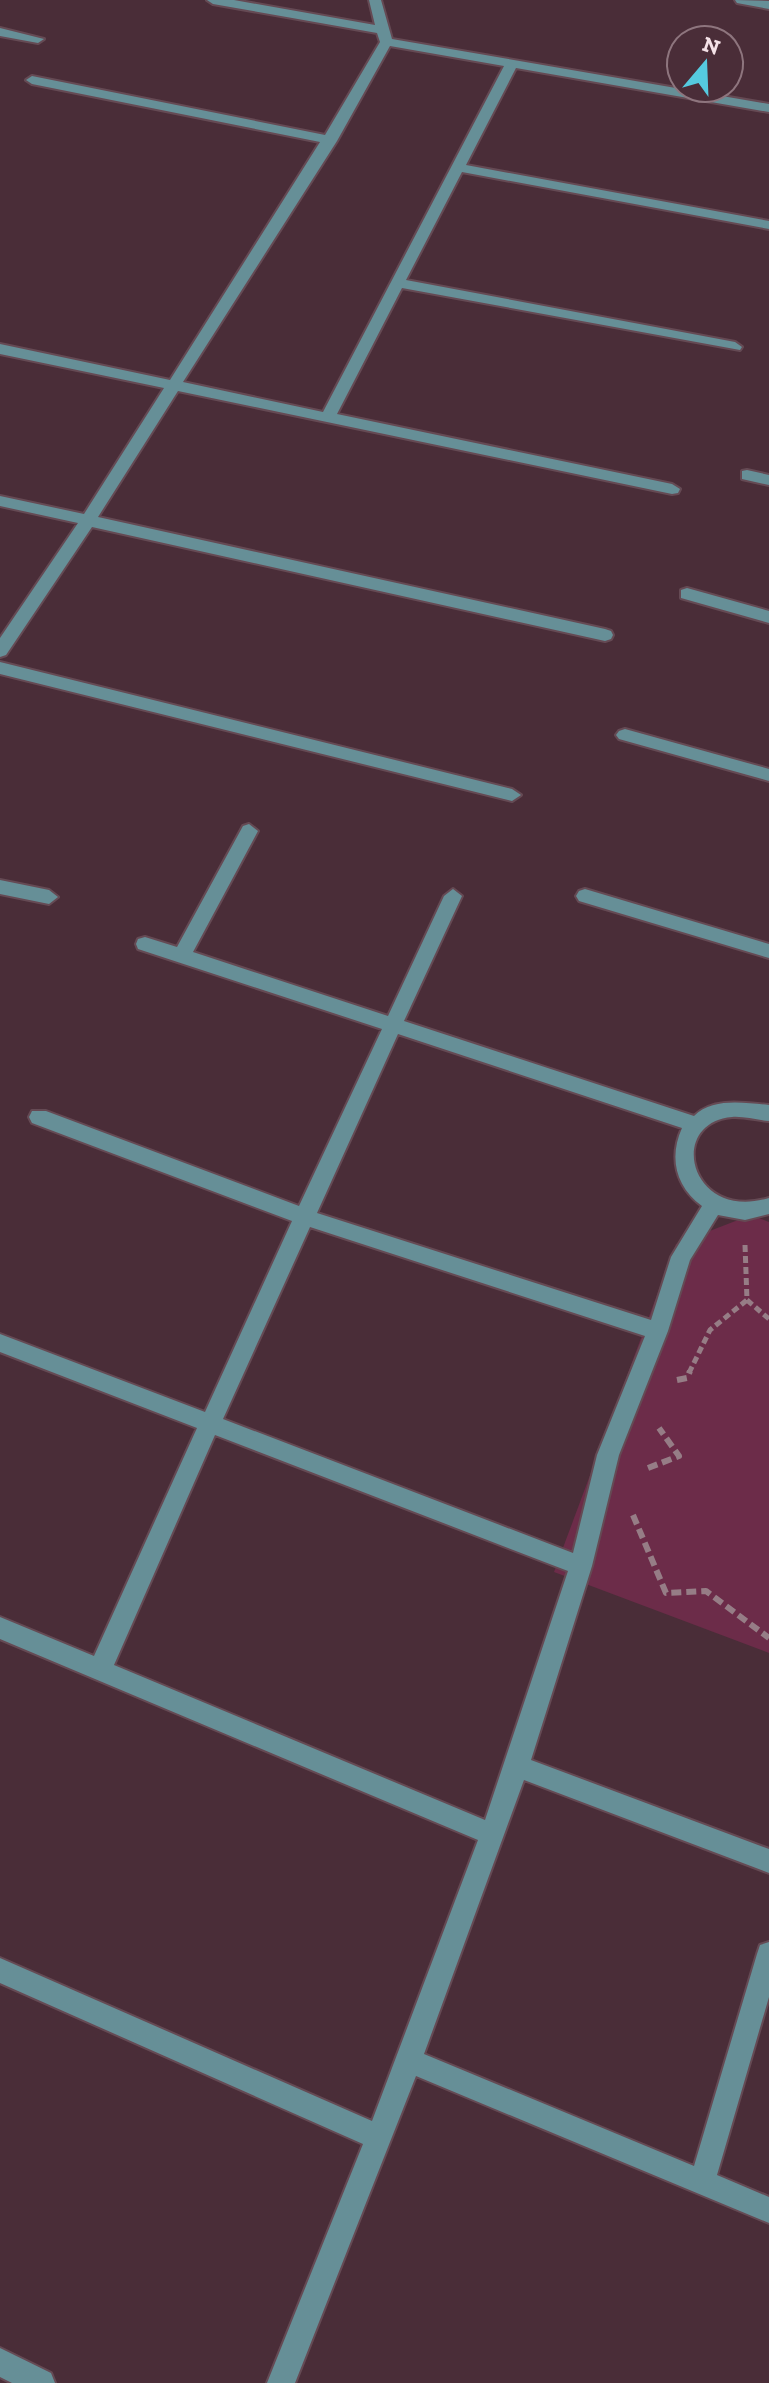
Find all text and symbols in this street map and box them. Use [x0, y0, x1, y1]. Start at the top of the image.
north arrow [665, 24, 745, 104]
text: N [699, 30, 724, 61]

